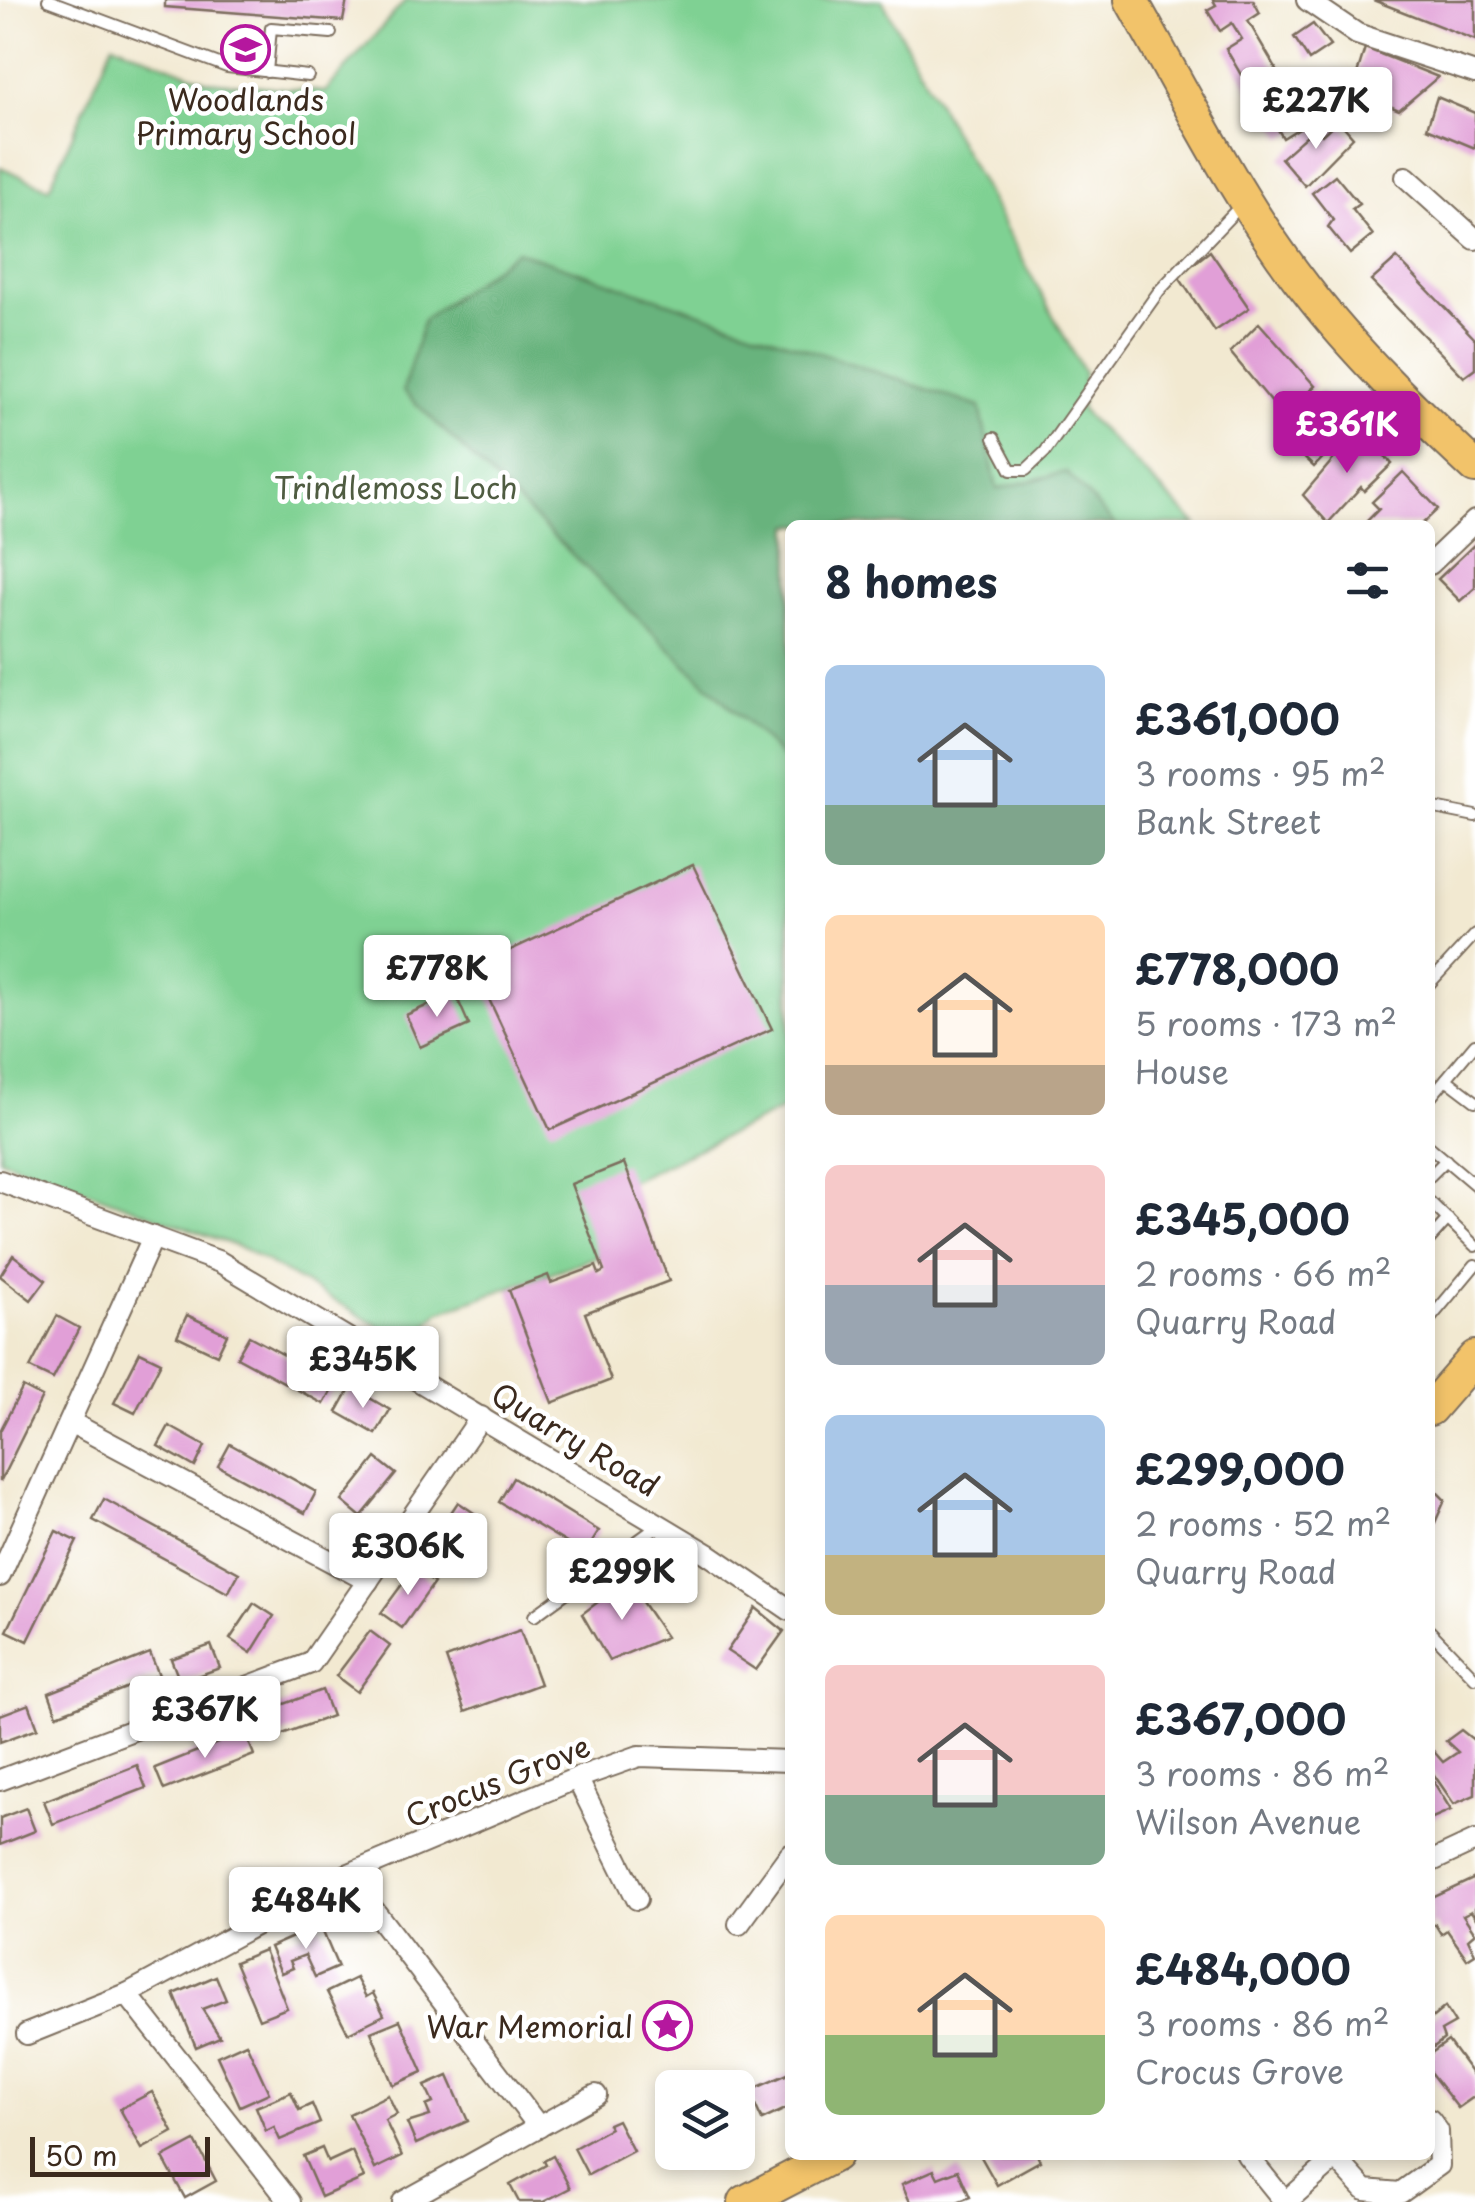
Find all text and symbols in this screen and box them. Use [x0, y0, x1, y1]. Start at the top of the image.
school or university icon: Woodlands Primary School [220, 23, 272, 75]
pin: £227K [1246, 67, 1386, 152]
text: £227K [1262, 75, 1370, 123]
place label: Woodlands Primary School [136, 76, 356, 155]
pin: £361K [1277, 391, 1417, 476]
text: £361K [1295, 399, 1399, 447]
park label: Trindlemoss Loch [274, 464, 518, 509]
text: 8 homes [825, 549, 998, 612]
icon: filters [1340, 553, 1395, 608]
text: £361,000 [1135, 686, 1340, 749]
icon: home [905, 705, 1025, 825]
text: 3 rooms · 95 m² [1135, 749, 1386, 797]
text: Bank Street [1135, 797, 1321, 845]
pin: £778K [367, 935, 507, 1020]
text: £778,000 [1135, 936, 1339, 999]
text: £778K [386, 943, 488, 991]
icon: home [905, 955, 1025, 1075]
text: 5 rooms · 173 m² [1135, 999, 1397, 1047]
text: House [1135, 1047, 1229, 1095]
text: £345,000 [1135, 1186, 1350, 1249]
icon: home [905, 1205, 1025, 1325]
text: 2 rooms · 66 m² [1135, 1249, 1392, 1297]
text: Quarry Road [1135, 1297, 1336, 1345]
pin: £345K [293, 1326, 433, 1411]
text: £345K [309, 1334, 417, 1382]
street label: Quarry Road [483, 1371, 669, 1507]
text: £299,000 [1135, 1436, 1345, 1499]
icon: home [905, 1455, 1025, 1575]
text: 2 rooms · 52 m² [1135, 1499, 1391, 1547]
pin: £306K [338, 1513, 478, 1598]
text: £306K [351, 1521, 465, 1569]
pin: £299K [552, 1538, 692, 1623]
text: £299K [569, 1546, 675, 1594]
text: Quarry Road [1135, 1547, 1336, 1595]
pin: £367K [135, 1676, 275, 1761]
text: £367K [151, 1684, 259, 1732]
text: £367,000 [1135, 1686, 1346, 1749]
icon: home [905, 1705, 1025, 1825]
street label: Crocus Grove [398, 1722, 596, 1838]
text: 3 rooms · 86 m² [1135, 1749, 1390, 1797]
text: Wilson Avenue [1135, 1797, 1361, 1845]
pin: £484K [236, 1867, 376, 1952]
text: £484K [251, 1875, 361, 1923]
text: £484,000 [1135, 1936, 1351, 1999]
icon: home [905, 1955, 1025, 2075]
place icon: War Memorial [642, 1999, 694, 2051]
text: 3 rooms · 86 m² [1135, 1999, 1390, 2047]
place label: War Memorial [426, 2003, 633, 2048]
text: Crocus Grove [1135, 2047, 1344, 2095]
map controls [655, 2070, 755, 2170]
button: layers [655, 2070, 755, 2170]
scale bar [30, 2132, 210, 2176]
text: 50 m [45, 2133, 118, 2176]

